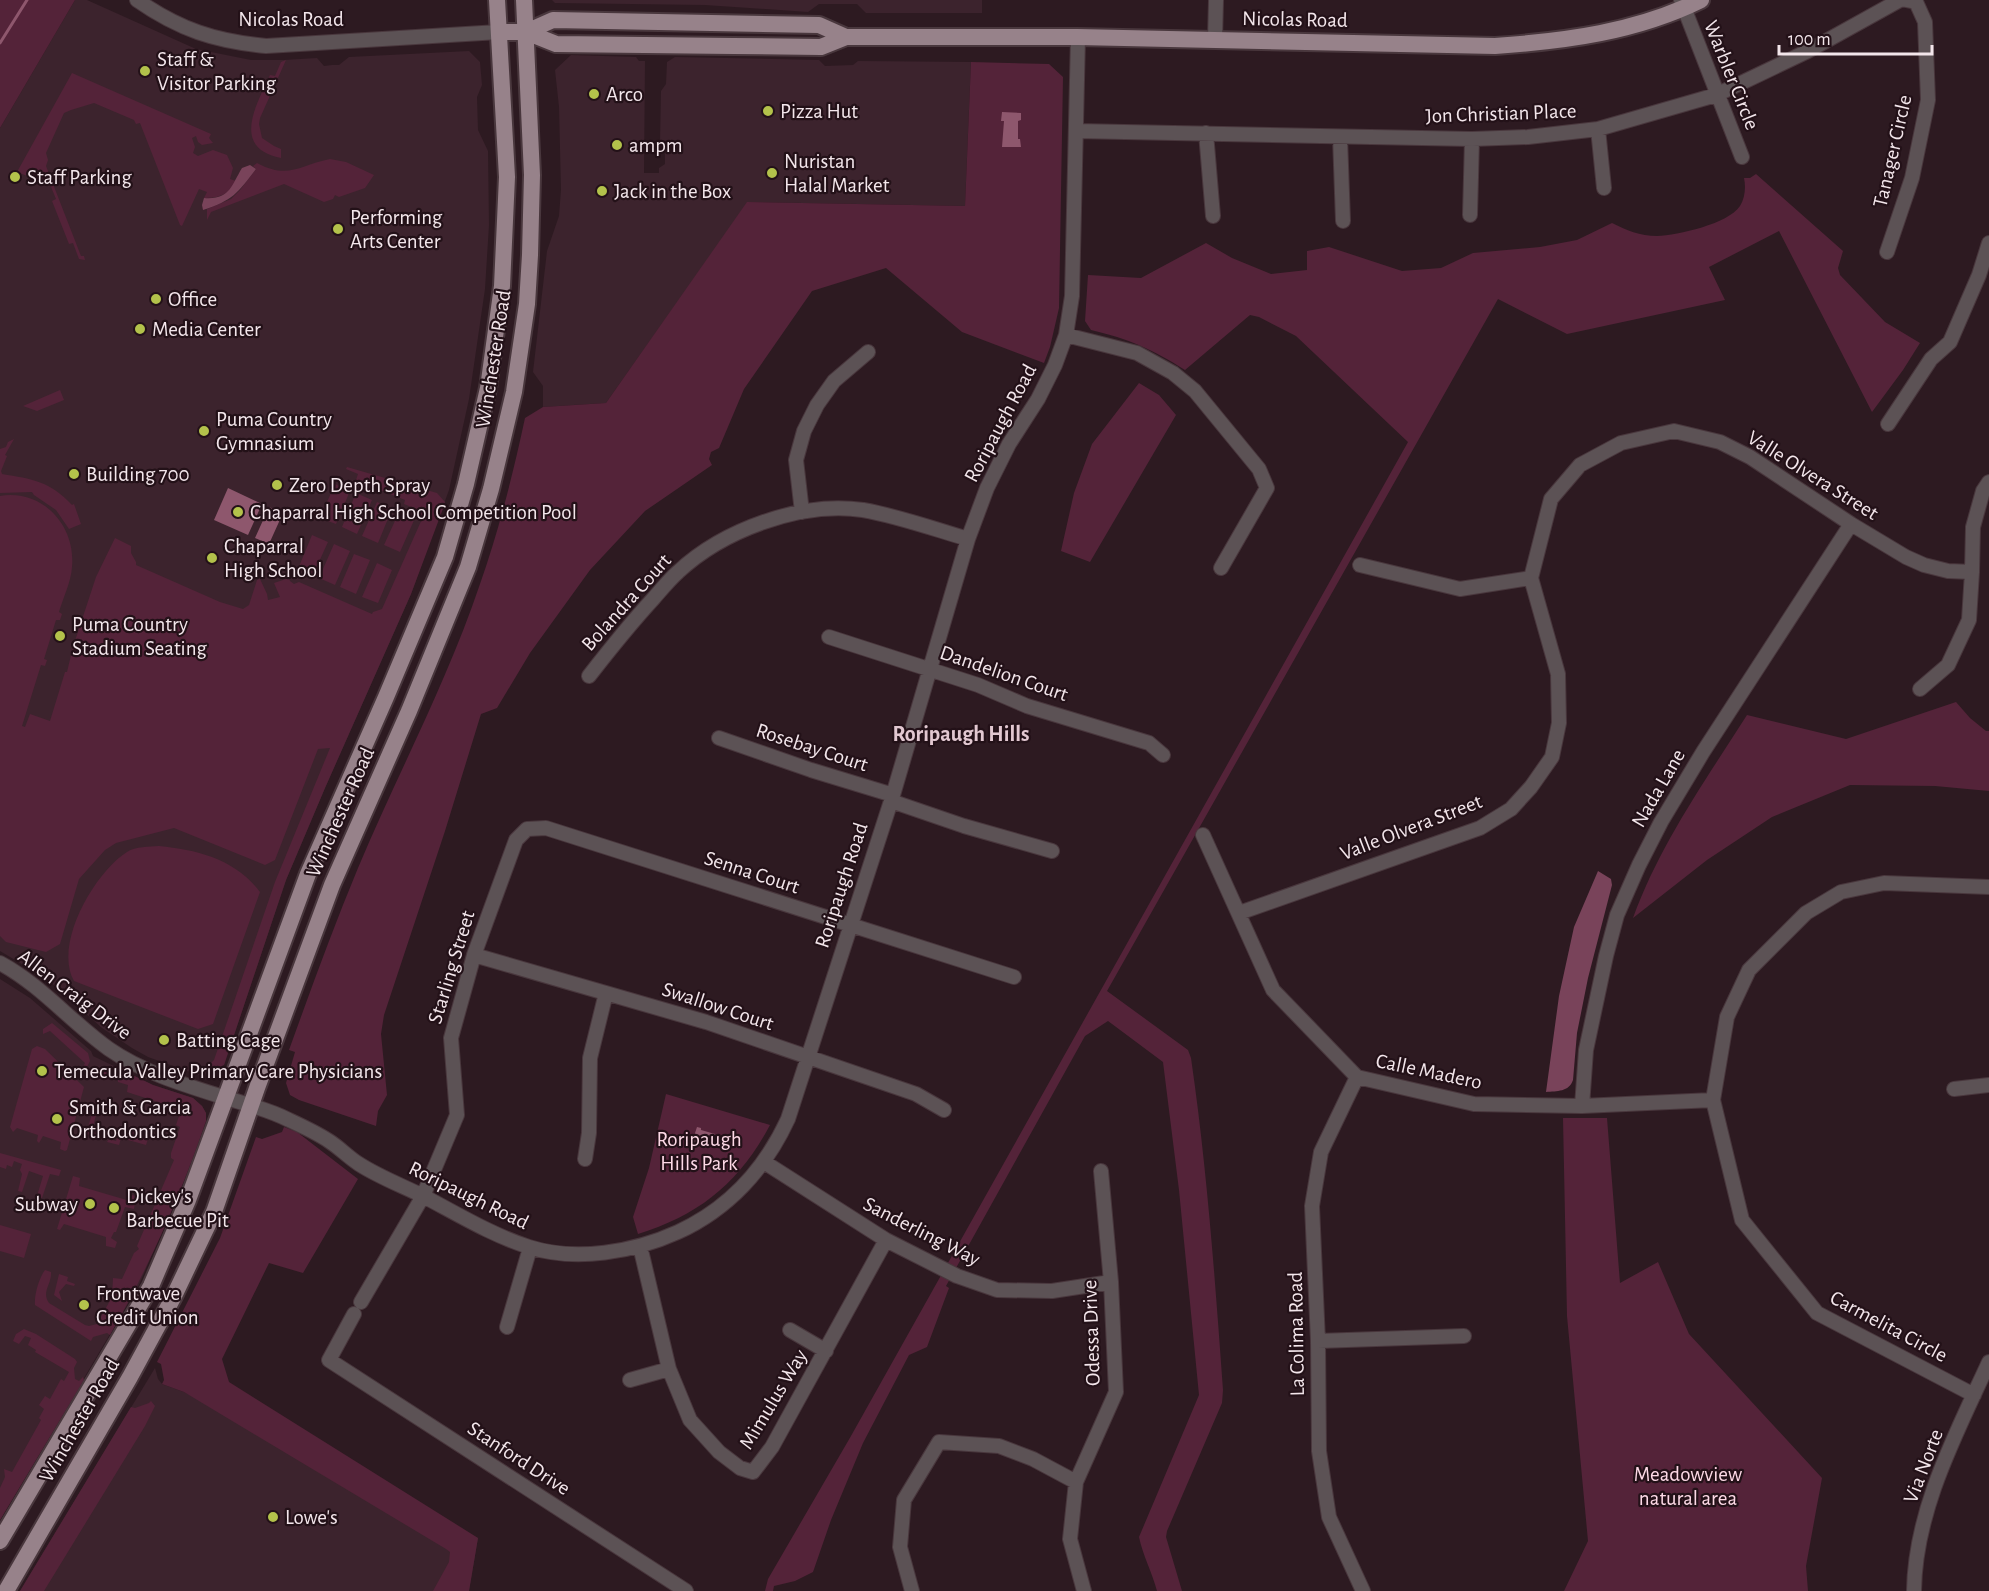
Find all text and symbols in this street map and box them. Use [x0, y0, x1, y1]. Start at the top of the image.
street label: Nicolas Road [1242, 8, 1348, 31]
street label: Nicolas Road [238, 9, 344, 30]
street label: Warbler Circle [1700, 18, 1763, 133]
scale bar [1779, 18, 1932, 56]
text: 100 m [1788, 31, 1831, 49]
place label: Staff & Visitor Parking [157, 49, 277, 94]
marker: Staff & Visitor Parking [138, 64, 152, 78]
place label: Arco [606, 84, 643, 105]
marker: Arco [587, 87, 601, 101]
street label: Tanager Circle [1869, 93, 1916, 209]
street label: Jon Christian Place [1425, 100, 1577, 127]
place label: Pizza Hut [780, 101, 858, 122]
marker: Pizza Hut [761, 104, 775, 118]
place label: ampm [629, 135, 683, 156]
marker: ampm [610, 138, 624, 152]
place label: Nuristan Halal Market [784, 151, 890, 196]
marker: Nuristan Halal Market [765, 166, 779, 180]
place label: Staff Parking [27, 167, 132, 188]
marker: Staff Parking [8, 170, 22, 184]
place label: Jack in the Box [614, 181, 731, 202]
marker: Jack in the Box [595, 184, 609, 198]
place label: Performing Arts Center [350, 207, 443, 252]
marker: Performing Arts Center [331, 222, 345, 236]
place label: Office [168, 289, 217, 310]
street label: Winchester Road [472, 289, 515, 429]
marker: Office [149, 292, 163, 306]
place label: Media Center [152, 319, 261, 340]
marker: Media Center [133, 322, 147, 336]
street label: Roripaugh Road [961, 361, 1040, 486]
place label: Puma Country Gymnasium [216, 409, 332, 454]
marker: Puma Country Gymnasium [197, 424, 211, 438]
street label: Valle Olvera Street [1744, 427, 1882, 524]
place label: Building 700 [86, 464, 190, 485]
marker: Building 700 [67, 467, 81, 481]
place label: Zero Depth Spray [289, 475, 430, 496]
marker: Zero Depth Spray [270, 478, 284, 492]
place label: Chaparral High School Competition Pool [250, 502, 577, 523]
marker: Chaparral High School Competition Pool [231, 505, 245, 519]
place label: Chaparral High School [224, 536, 322, 581]
street label: Bolandra Court [578, 550, 675, 655]
marker: Chaparral High School [205, 551, 219, 565]
place label: Puma Country Stadium Seating [72, 614, 208, 659]
marker: Puma Country Stadium Seating [53, 629, 67, 643]
street label: Dandelion Court [937, 642, 1071, 705]
street label: Rosebay Court [753, 720, 871, 775]
district label: Roripaugh Hills [893, 723, 1029, 745]
street label: Winchester Road [303, 744, 378, 880]
street label: Nada Lane [1628, 746, 1689, 831]
street label: Valle Olvera Street [1337, 791, 1485, 864]
street label: Roripaugh Road [811, 820, 872, 950]
street label: Senna Court [702, 847, 802, 898]
street label: Starling Street [424, 908, 479, 1026]
street label: Allen Craig Drive [14, 945, 135, 1044]
street label: Swallow Court [660, 979, 776, 1034]
place label: Batting Cage [176, 1030, 281, 1051]
marker: Batting Cage [157, 1033, 171, 1047]
street label: Calle Madero [1374, 1050, 1484, 1093]
place label: Temecula Valley Primary Care Physicians [54, 1061, 382, 1082]
marker: Temecula Valley Primary Care Physicians [35, 1064, 49, 1078]
place label: Smith & Garcia Orthodontics [69, 1097, 192, 1142]
marker: Smith & Garcia Orthodontics [50, 1112, 64, 1126]
park label: Roripaugh Hills Park [656, 1129, 742, 1174]
street label: Roripaugh Road [406, 1157, 532, 1234]
place label: Dickey's Barbecue Pit [126, 1186, 229, 1231]
street label: Sanderling Way [860, 1193, 984, 1270]
place label: Subway [15, 1194, 78, 1215]
marker: Subway [83, 1197, 97, 1211]
marker: Dickey's Barbecue Pit [107, 1201, 121, 1215]
street label: La Colima Road [1285, 1271, 1308, 1397]
street label: Odessa Drive [1079, 1280, 1104, 1386]
place label: Frontwave Credit Union [96, 1283, 199, 1328]
street label: Carmelita Circle [1827, 1287, 1951, 1366]
marker: Frontwave Credit Union [77, 1298, 91, 1312]
street label: Mimulus Way [736, 1346, 811, 1453]
street label: Winchester Road [36, 1355, 123, 1486]
street label: Stanford Drive [464, 1418, 574, 1499]
street label: Via Norte [1900, 1426, 1947, 1506]
park label: Meadowview natural area [1634, 1464, 1742, 1509]
place label: Lowe's [285, 1507, 338, 1528]
marker: Lowe's [266, 1510, 280, 1524]

